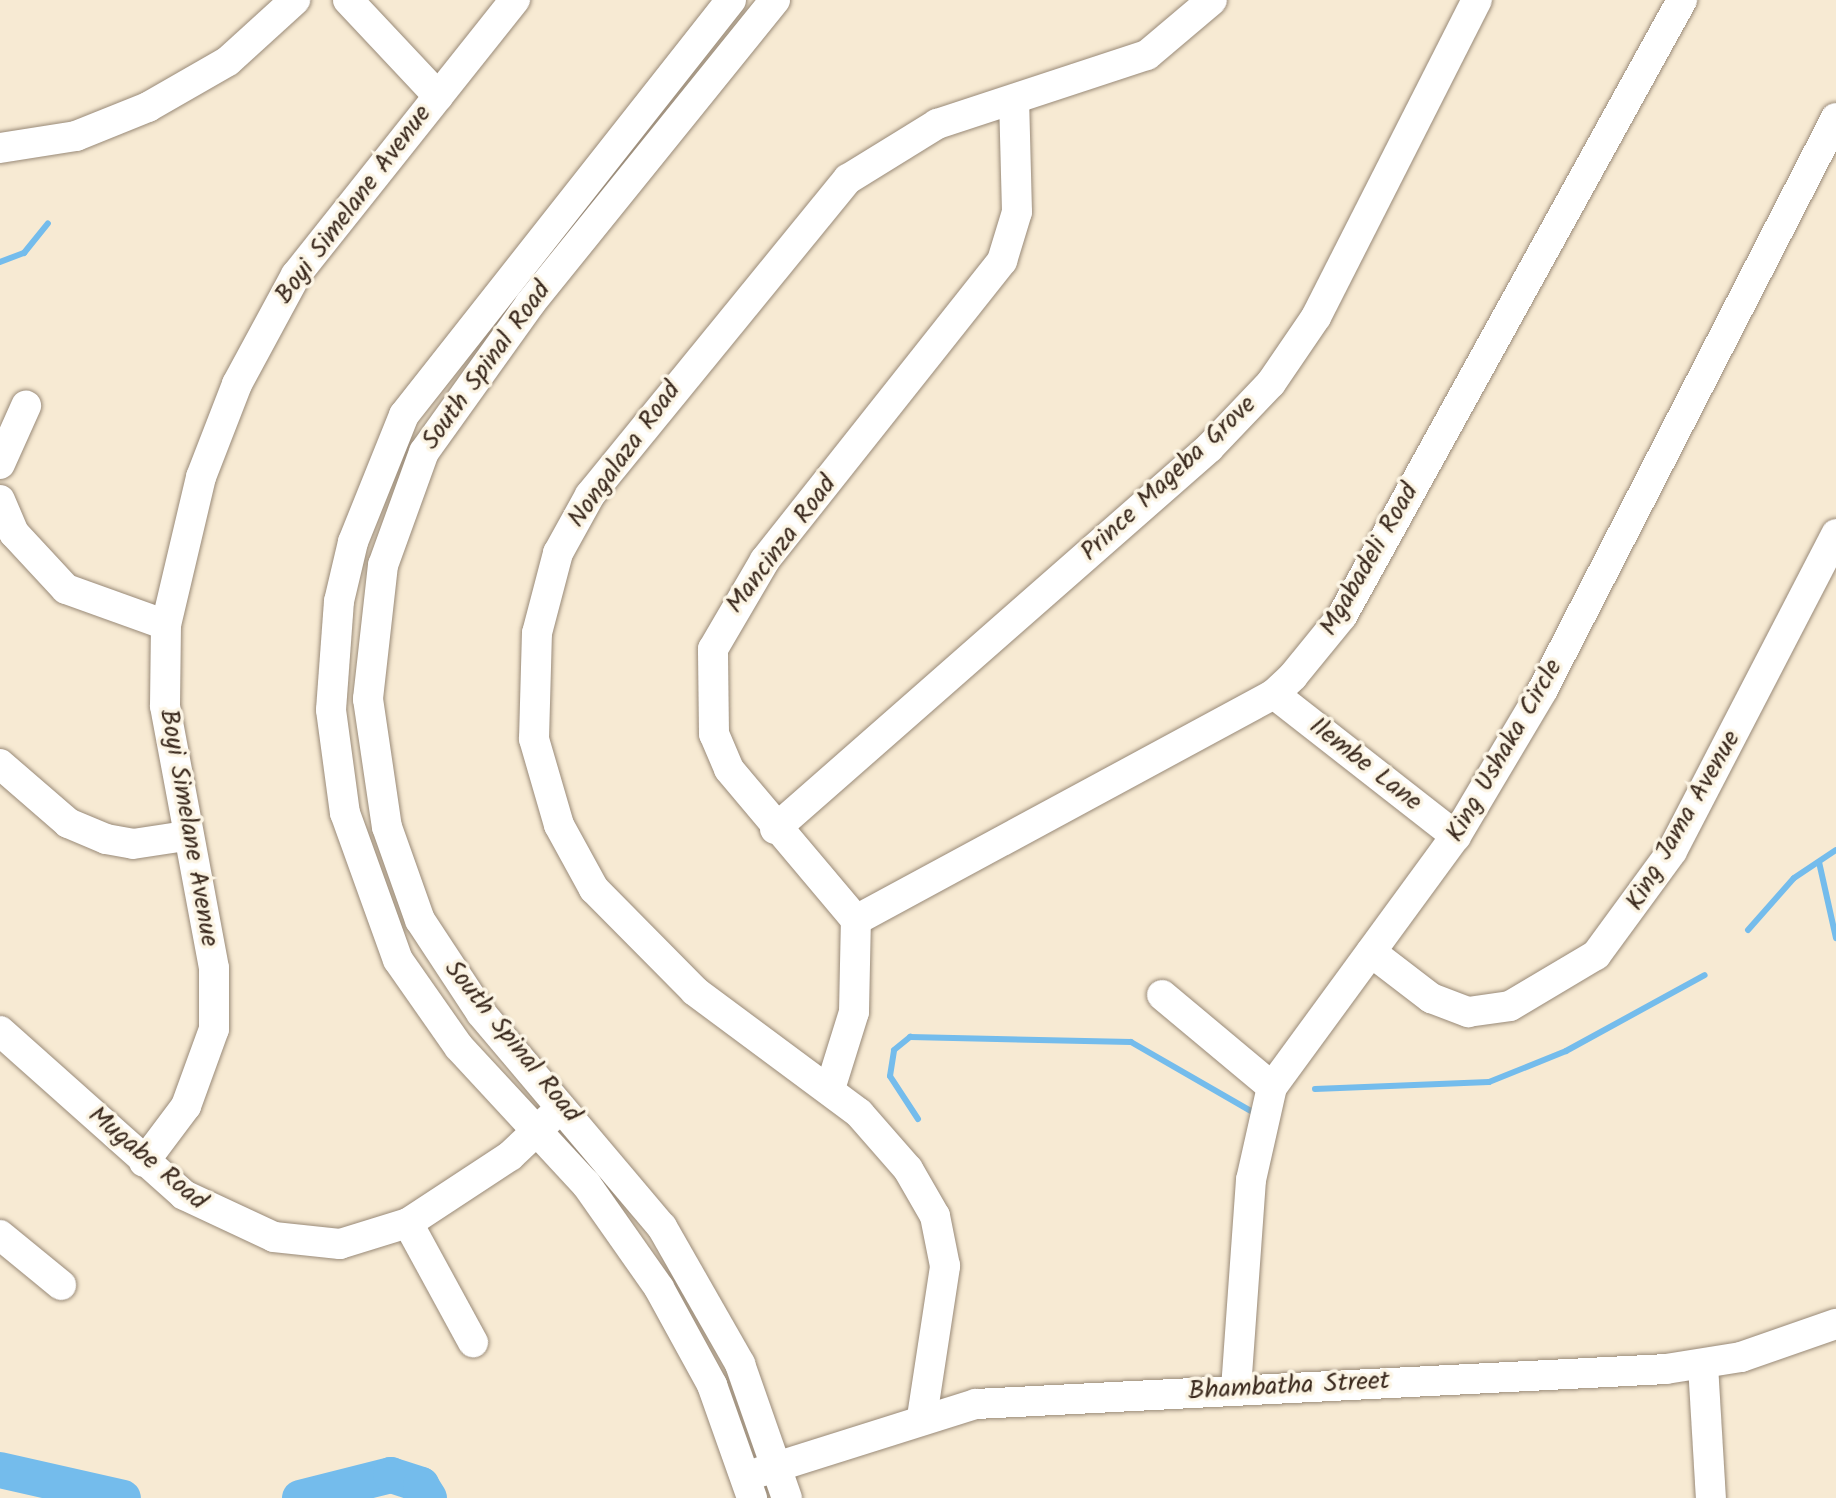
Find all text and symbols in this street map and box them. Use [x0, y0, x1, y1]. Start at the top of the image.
street label: Boyi Simelane Avenue [269, 100, 439, 310]
street label: South Spinal Road [416, 276, 558, 456]
street label: Nongalaza Road [562, 376, 688, 534]
street label: Prince Mageba Grove [1075, 390, 1263, 568]
street label: Mancinza Road [720, 470, 844, 620]
street label: Mgabadeli Road [1314, 478, 1426, 642]
street label: King Ushaka Circle [1440, 654, 1570, 848]
street label: Boyi Simelane Avenue [152, 707, 224, 949]
street label: Ilembe Lane [1302, 711, 1428, 819]
street label: King Jama Avenue [1620, 726, 1748, 916]
street label: South Spinal Road [437, 955, 587, 1129]
street label: Mugabe Road [81, 1100, 213, 1218]
street label: Bhambatha Street [1187, 1366, 1391, 1408]

